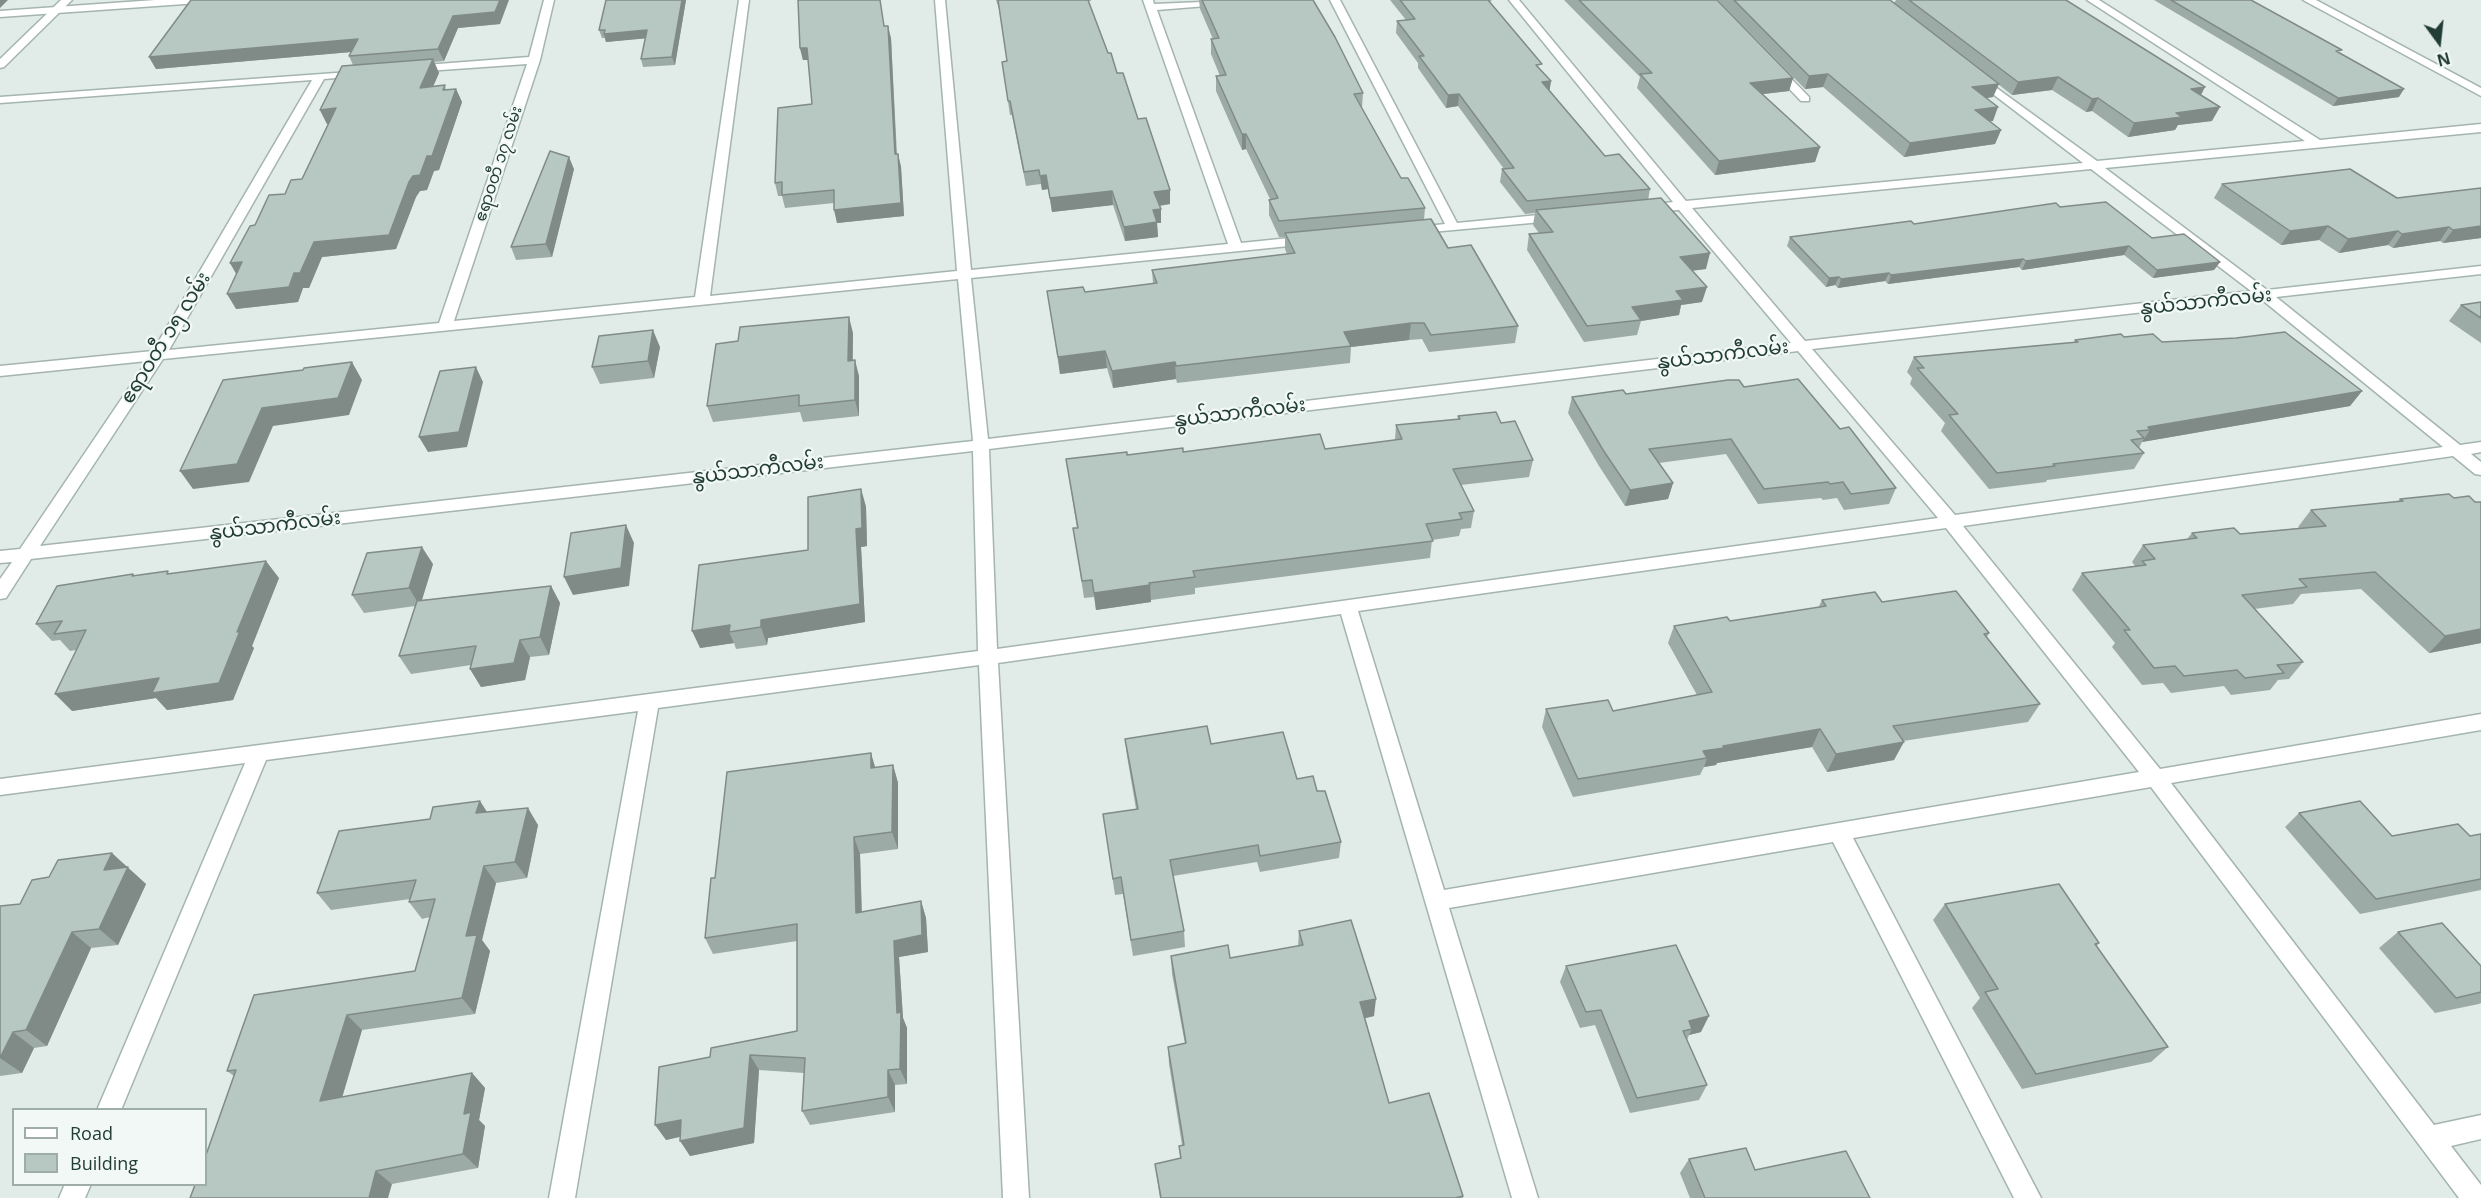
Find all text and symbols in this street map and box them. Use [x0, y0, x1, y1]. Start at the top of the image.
north arrow [2409, 12, 2469, 72]
text: N [2435, 47, 2453, 72]
street label: ဧရာဝတီ ၁၇ လမ်း [471, 104, 527, 224]
street label: ဧရာဝတီ ၁၅ လမ်း [116, 268, 216, 408]
street label: နွယ်သာကီလမ်း [2139, 283, 2273, 321]
street label: နွယ်သာကီလမ်း [1656, 335, 1790, 375]
street label: နွယ်သာကီလမ်း [1173, 393, 1307, 433]
street label: နွယ်သာကီလမ်း [691, 450, 825, 490]
street label: နွယ်သာကီလမ်း [208, 506, 342, 546]
legend [12, 1108, 207, 1186]
text: Road [70, 1121, 113, 1145]
text: Building [70, 1151, 138, 1175]

